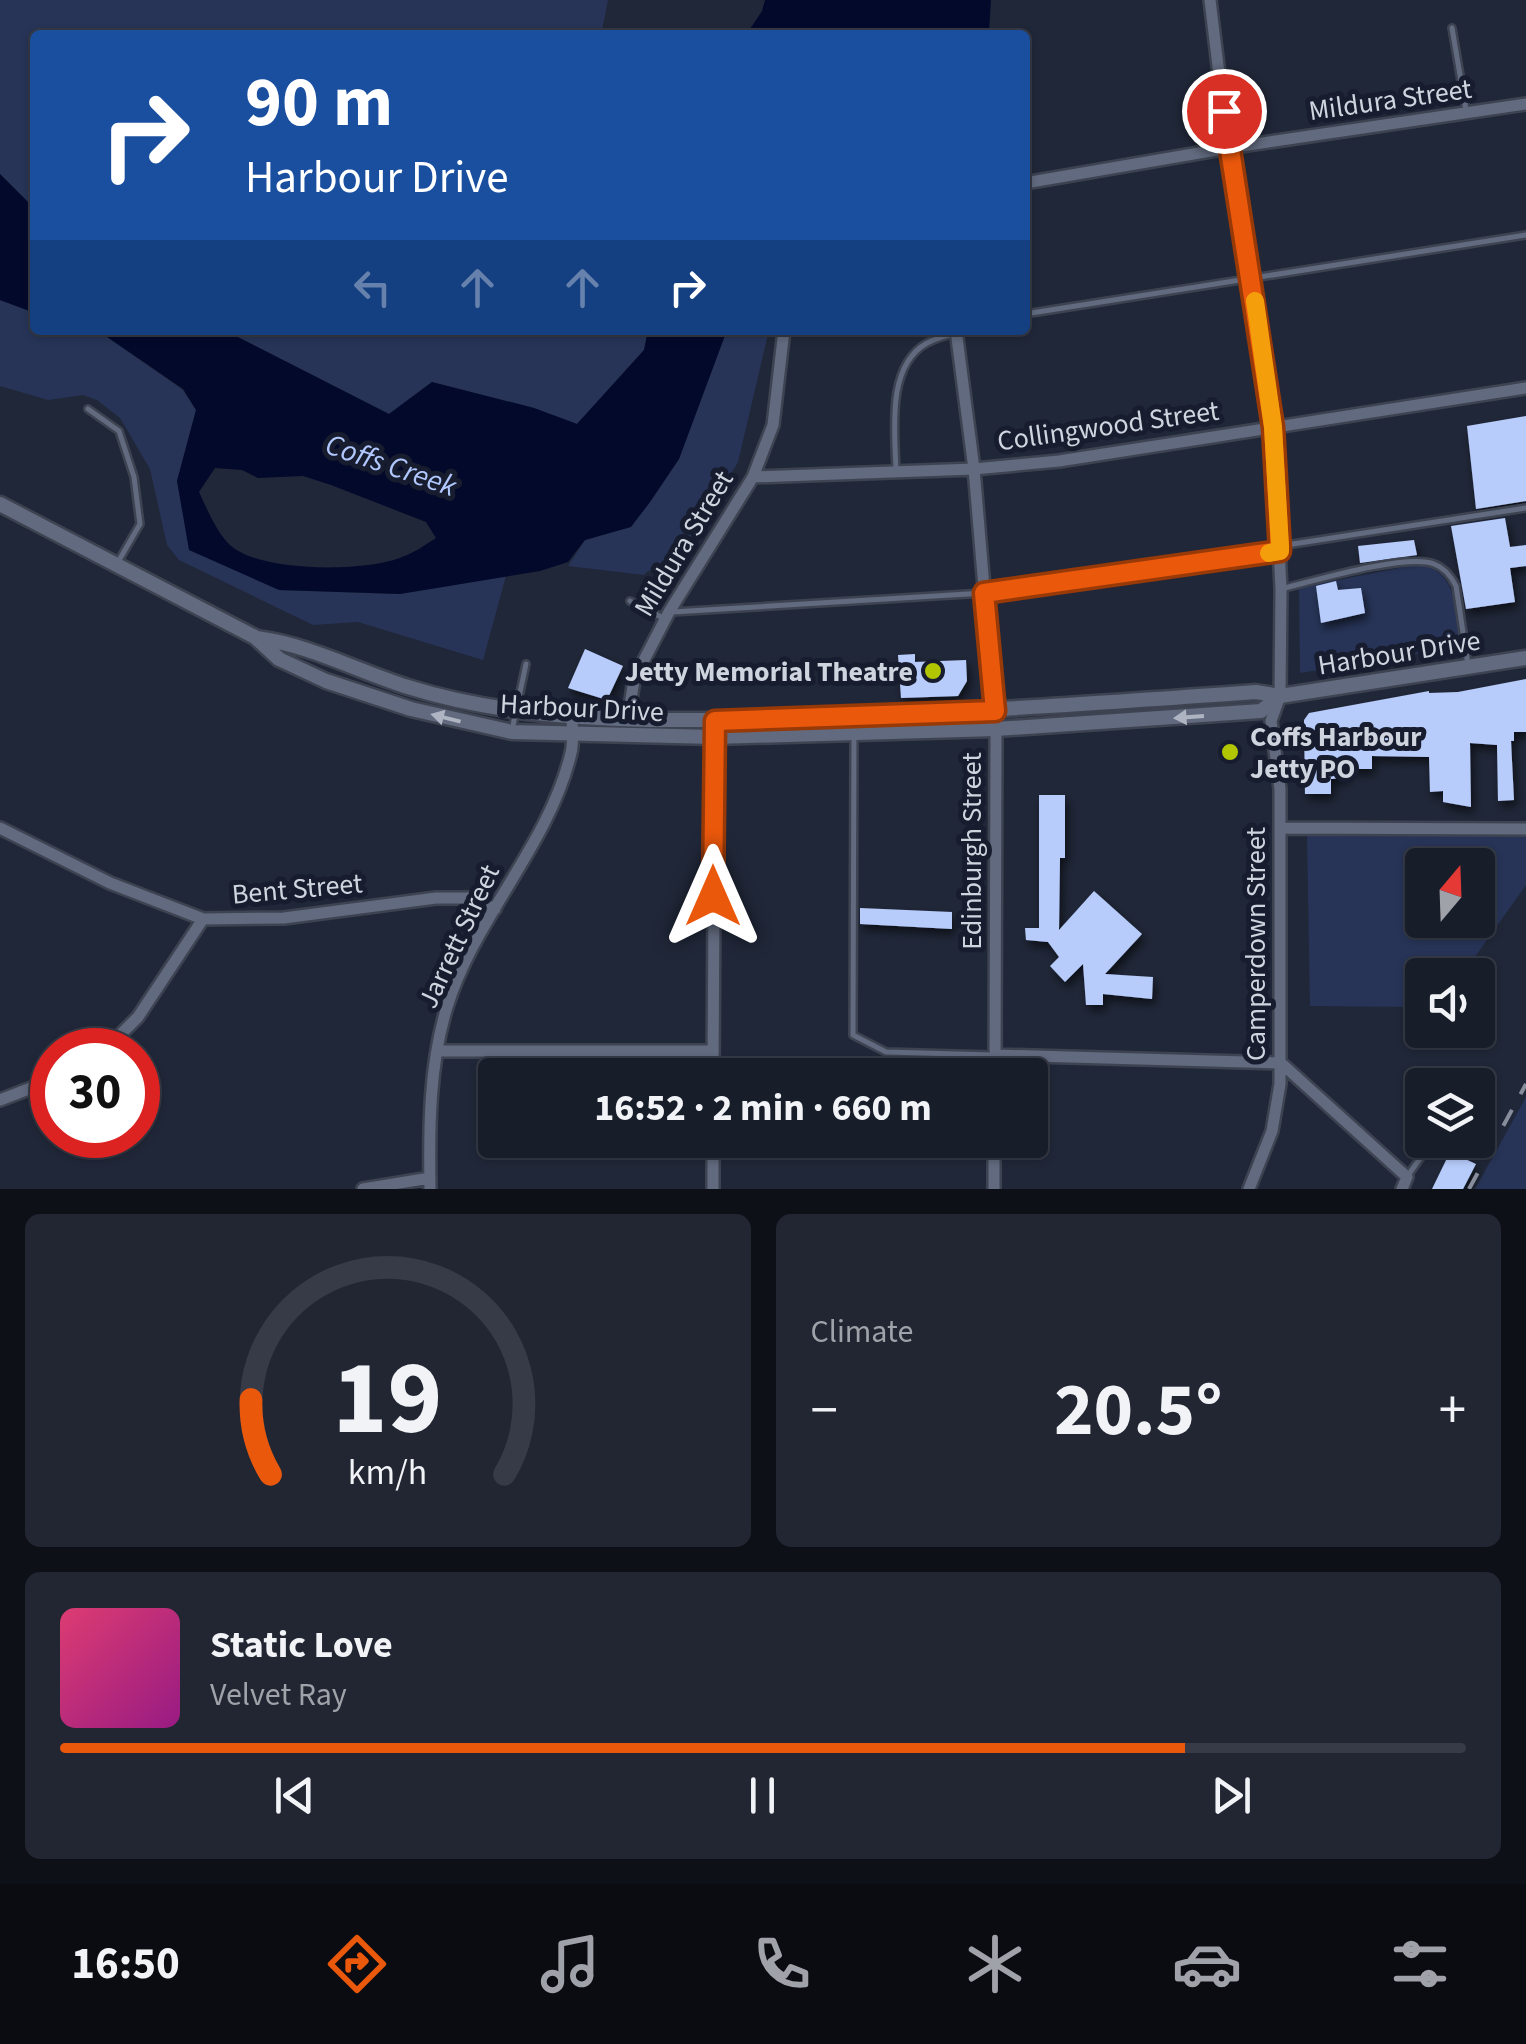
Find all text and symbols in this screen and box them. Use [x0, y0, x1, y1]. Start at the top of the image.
text: 90 m [245, 53, 393, 153]
pin [1182, 69, 1267, 154]
street label: Mildura Street [1306, 69, 1475, 131]
icon: right [80, 70, 210, 200]
icon: arrive [1197, 84, 1252, 139]
text: Harbour Drive [245, 146, 509, 210]
icon: left [345, 260, 400, 315]
icon: ahead [450, 260, 505, 315]
icon: ahead [555, 260, 610, 315]
icon: right [660, 260, 715, 315]
street label: Collingwood Street [995, 391, 1222, 461]
water label: Coffs Creek [320, 423, 463, 508]
street label: Mildura Street [624, 462, 744, 624]
street label: Harbour Drive [1315, 620, 1483, 686]
place label: Jetty Memorial Theatre [625, 652, 913, 692]
marker: Jetty Memorial Theatre [922, 660, 944, 682]
street label: Harbour Drive [499, 684, 665, 732]
one-way arrow [1172, 709, 1204, 725]
one-way arrow [430, 710, 461, 725]
place label: Coffs Harbour Jetty PO [1250, 717, 1422, 789]
marker: Coffs Harbour Jetty PO [1219, 741, 1241, 763]
street label: Edinburgh Street [952, 752, 992, 950]
street label: Camperdown Street [1236, 826, 1276, 1061]
position arrow [661, 844, 765, 948]
north arrow [1405, 848, 1495, 938]
map controls [1405, 848, 1495, 1158]
street label: Jarrett Street [408, 858, 510, 1015]
street label: Bent Street [230, 863, 365, 915]
button: sound [1405, 958, 1495, 1048]
speed limit sign: 30 [30, 1028, 160, 1158]
button: layers [1405, 1068, 1495, 1158]
text: 16:52 · 2 min · 660 m [594, 1081, 932, 1135]
text: Climate [811, 1309, 913, 1355]
text: 19 [333, 1326, 443, 1474]
text: 20.5° [1054, 1357, 1223, 1464]
text: − [811, 1372, 838, 1450]
text: + [1439, 1372, 1466, 1450]
text: km/h [348, 1447, 427, 1498]
text: Static Love [210, 1618, 393, 1672]
text: Velvet Ray [210, 1672, 347, 1718]
icon: previous [267, 1768, 322, 1823]
icon: pause [735, 1768, 790, 1823]
icon: next [1204, 1768, 1259, 1823]
icon: directions [322, 1929, 392, 1999]
icon: music [535, 1929, 605, 1999]
icon: phone [747, 1929, 817, 1999]
icon: climate [960, 1929, 1030, 1999]
icon: car [1172, 1929, 1242, 1999]
icon: filters [1385, 1929, 1455, 1999]
text: 16:50 [71, 1932, 180, 1996]

